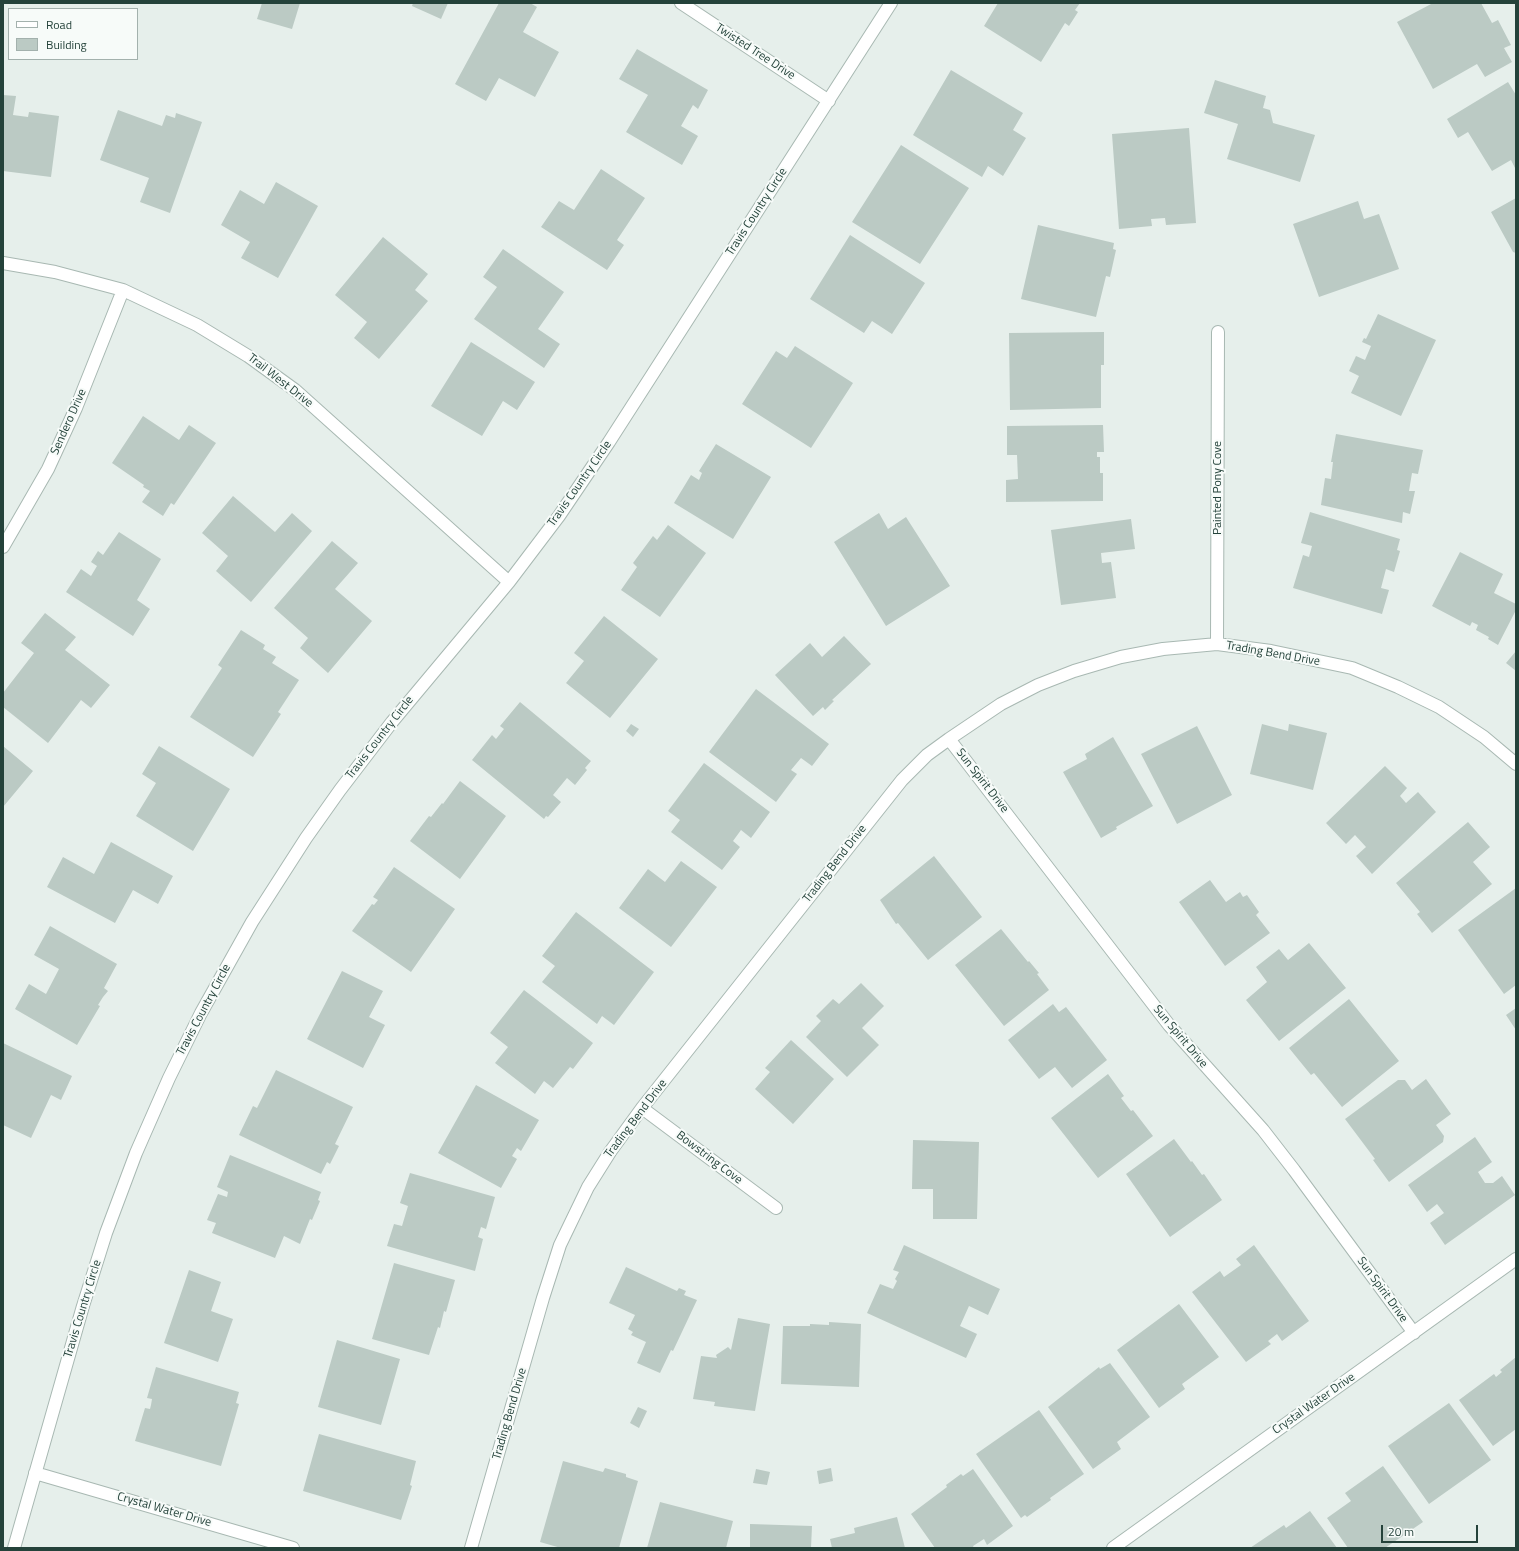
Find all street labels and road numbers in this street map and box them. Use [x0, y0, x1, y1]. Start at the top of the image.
street label: Twisted Tree Drive [712, 21, 798, 83]
street label: Travis Country Circle [723, 165, 791, 259]
street label: Trail West Drive [245, 351, 315, 411]
street label: Sendero Drive [48, 387, 90, 457]
street label: Travis Country Circle [545, 438, 615, 530]
street label: Painted Pony Cove [1211, 441, 1225, 535]
street label: Trading Bend Drive [1225, 639, 1321, 669]
street label: Travis Country Circle [343, 694, 417, 782]
street label: Sun Spirit Drive [953, 746, 1011, 816]
street label: Trading Bend Drive [800, 822, 870, 906]
street label: Travis Country Circle [174, 962, 234, 1058]
street label: Sun Spirit Drive [1150, 1003, 1210, 1071]
street label: Trading Bend Drive [602, 1077, 670, 1161]
street label: Bowstring Cove [673, 1128, 745, 1188]
street label: Sun Spirit Drive [1353, 1255, 1411, 1325]
street label: Travis Country Circle [61, 1258, 105, 1360]
street label: Trading Bend Drive [490, 1366, 530, 1462]
street label: Crystal Water Drive [1270, 1370, 1358, 1438]
street label: Crystal Water Drive [115, 1490, 213, 1530]

